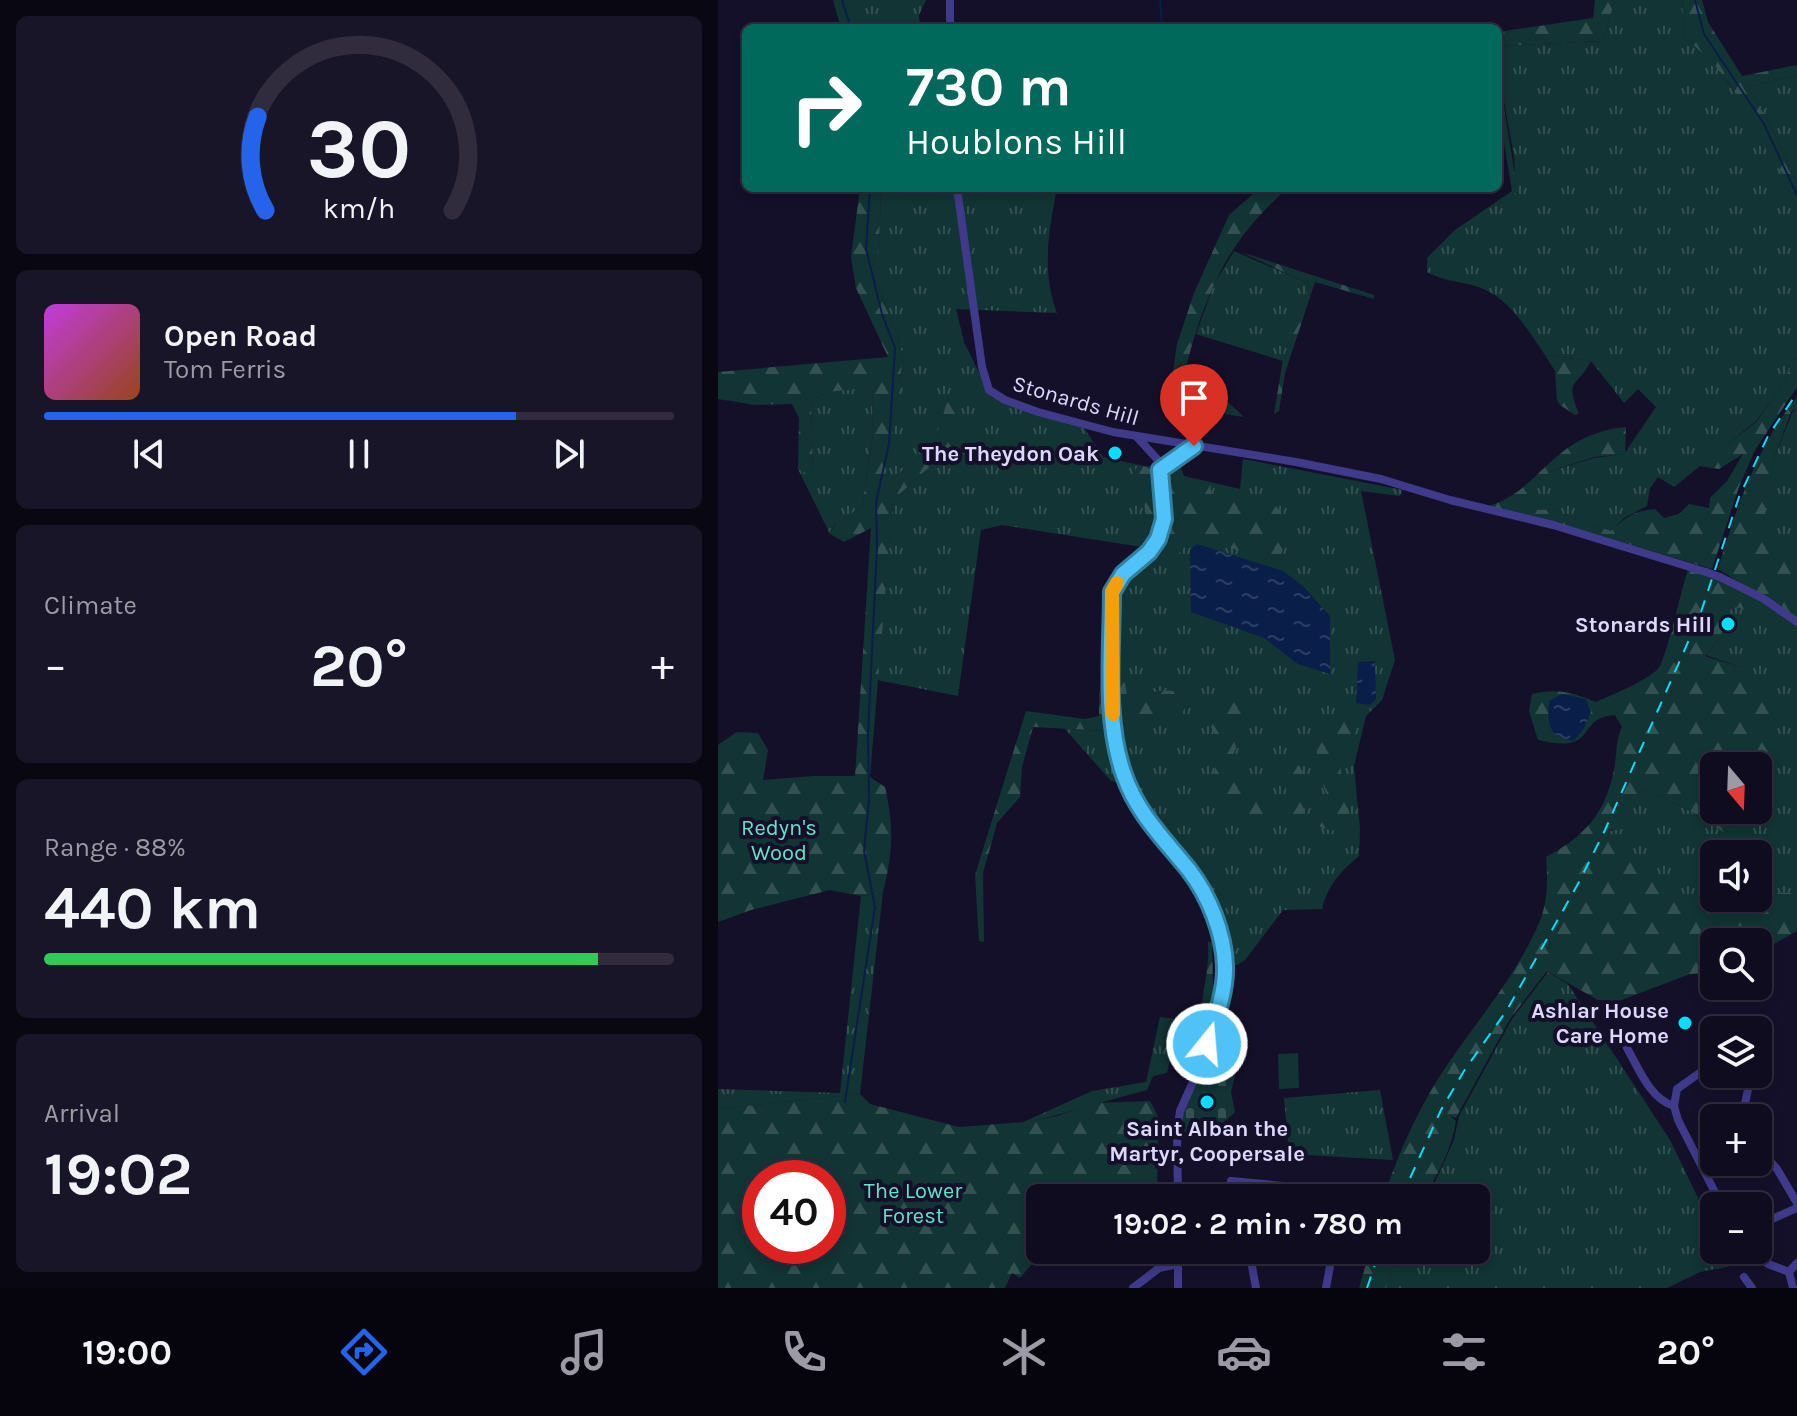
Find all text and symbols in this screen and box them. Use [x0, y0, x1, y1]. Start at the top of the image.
text: 730 m [906, 54, 1071, 119]
icon: right [774, 56, 878, 160]
text: 30 [307, 101, 411, 198]
text: Houblons Hill [906, 121, 1127, 163]
text: km/h [323, 192, 395, 225]
text: Open Road [164, 318, 317, 354]
text: Tom Ferris [164, 354, 286, 385]
pin [1160, 364, 1228, 446]
street label: Stonards Hill [1009, 371, 1142, 431]
icon: arrive [1172, 376, 1216, 420]
icon: previous [127, 432, 171, 476]
icon: pause [337, 432, 381, 476]
icon: next [547, 432, 591, 476]
place label: The Theydon Oak [922, 441, 1099, 467]
marker: The Theydon Oak [1106, 444, 1124, 462]
text: Climate [44, 590, 137, 621]
place label: Stonards Hill [1575, 612, 1712, 638]
marker: Stonards Hill [1719, 615, 1737, 633]
text: 20° [310, 631, 408, 701]
text: − [44, 640, 67, 691]
text: + [651, 640, 674, 691]
north arrow [1700, 752, 1772, 824]
map controls [1700, 752, 1772, 1264]
park label: Redyn's Wood [741, 815, 817, 866]
text: Range · 88% [44, 832, 186, 863]
button: sound [1700, 840, 1772, 912]
text: 440 km [44, 873, 261, 943]
button: search [1700, 928, 1772, 1000]
place label: Ashlar House Care Home [1531, 998, 1669, 1049]
position arrow [1165, 1002, 1249, 1086]
marker: Ashlar House Care Home [1676, 1014, 1694, 1032]
button: layers [1700, 1016, 1772, 1088]
marker: Saint Alban the Martyr, Coopersale [1198, 1093, 1216, 1111]
text: Arrival [44, 1098, 120, 1129]
button: + [1700, 1104, 1772, 1176]
place label: Saint Alban the Martyr, Coopersale [1109, 1116, 1305, 1167]
text: 19:02 [44, 1139, 192, 1209]
speed limit sign: 40 [742, 1160, 846, 1264]
park label: The Lower Forest [864, 1178, 962, 1229]
button: − [1700, 1192, 1772, 1264]
text: 19:02 · 2 min · 780 m [1113, 1206, 1403, 1242]
icon: directions [336, 1324, 392, 1380]
icon: music [556, 1324, 612, 1380]
icon: phone [776, 1324, 832, 1380]
icon: climate [996, 1324, 1052, 1380]
icon: car [1216, 1324, 1272, 1380]
icon: filters [1436, 1324, 1492, 1380]
text: 19:00 [82, 1331, 172, 1373]
text: 20° [1656, 1331, 1715, 1373]

